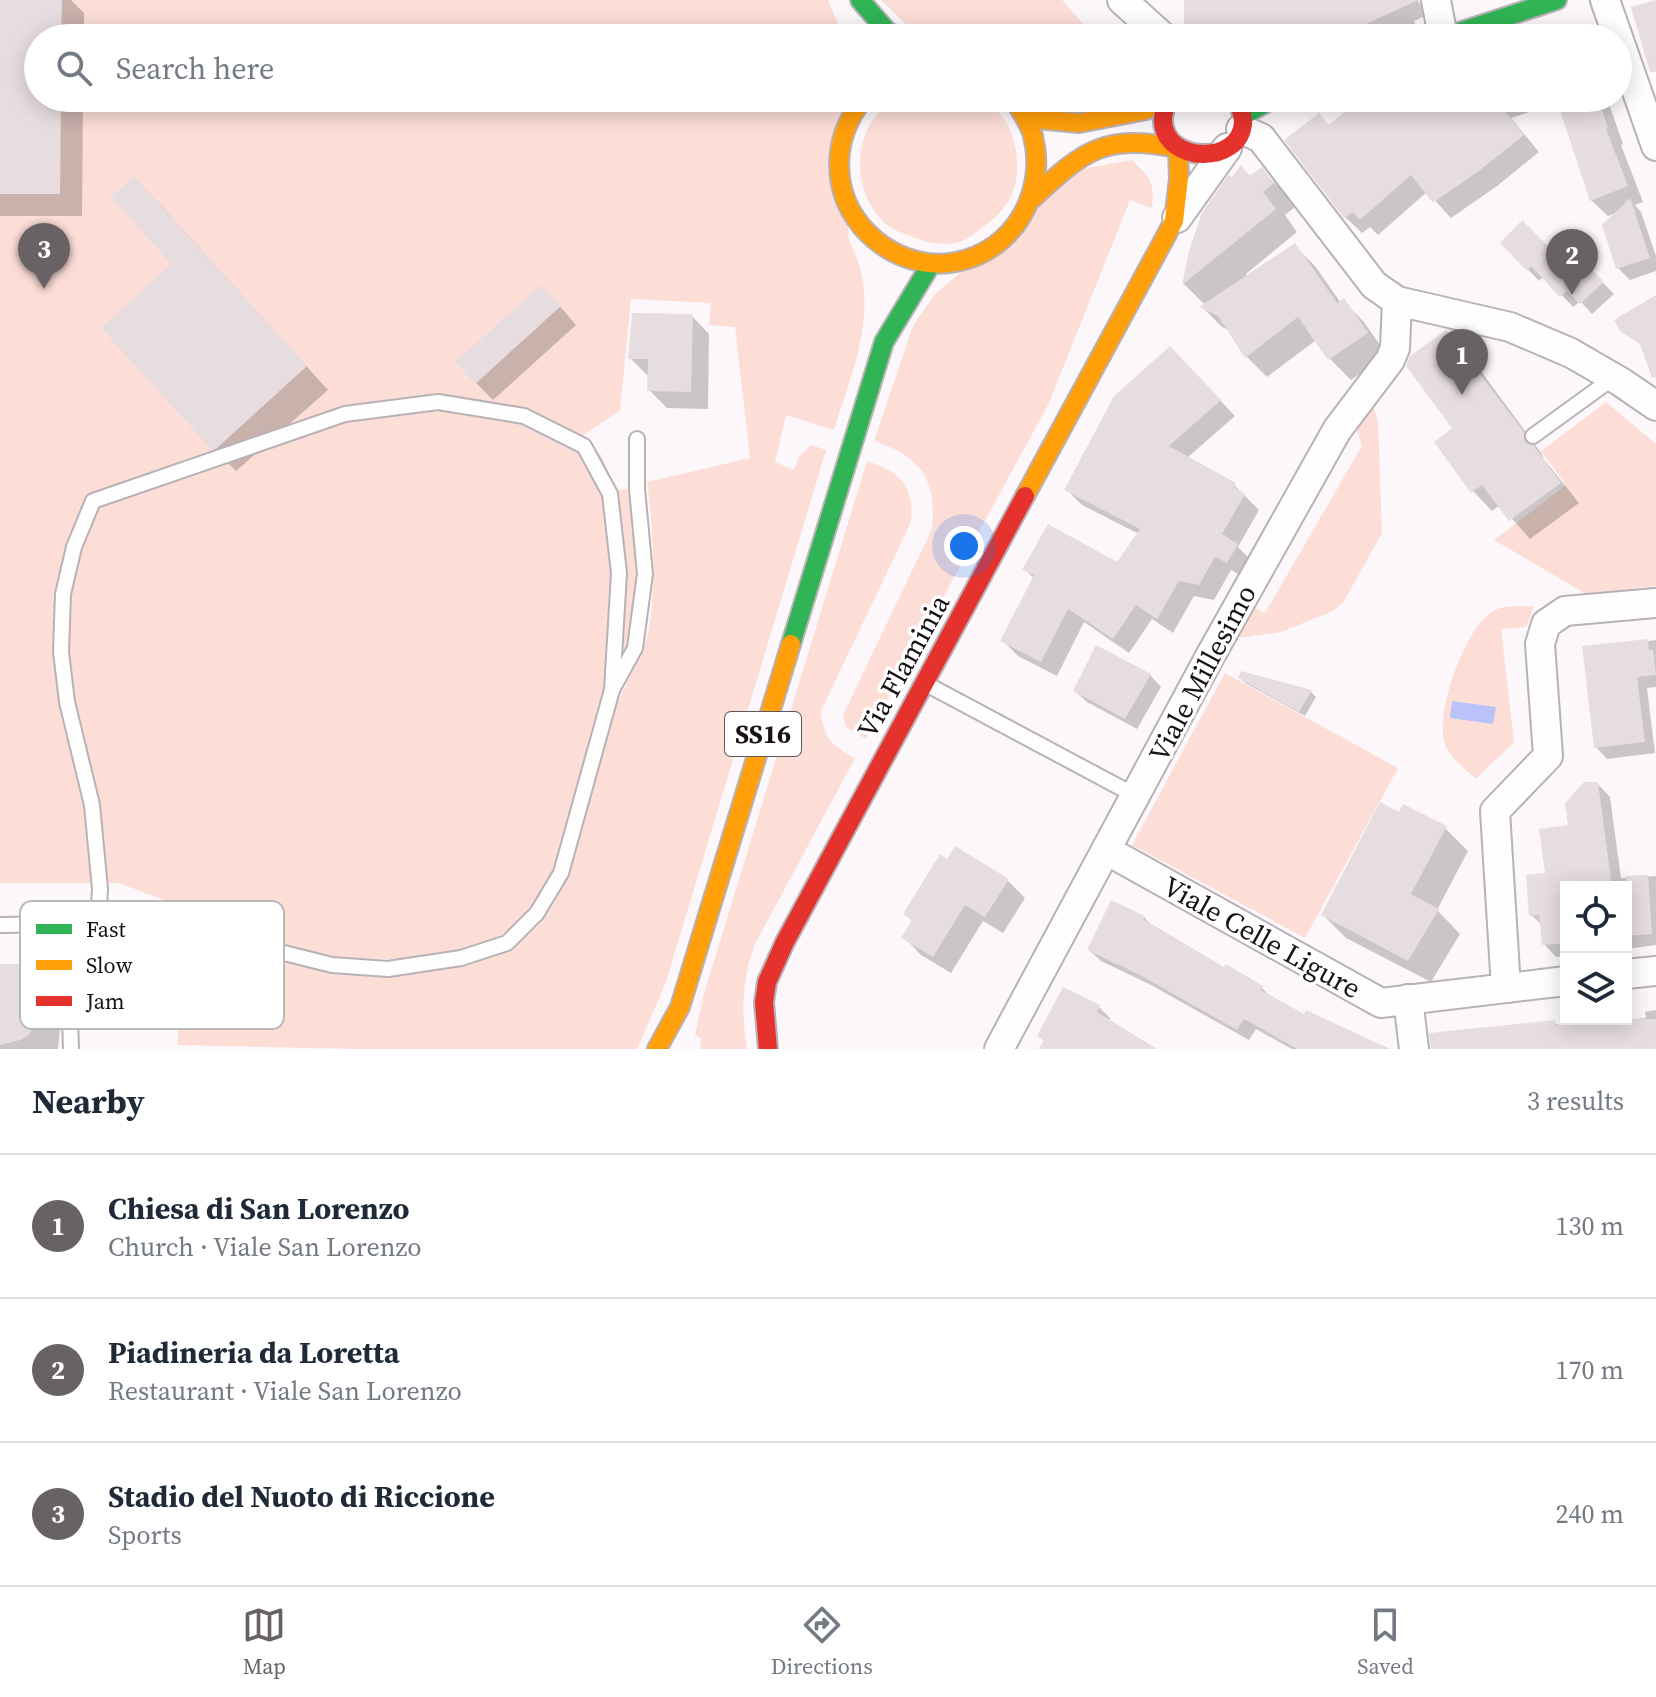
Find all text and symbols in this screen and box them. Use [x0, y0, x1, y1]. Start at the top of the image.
search box [24, 24, 1632, 112]
icon: search [52, 46, 96, 90]
text: Search here [116, 48, 274, 89]
pin: 3 [18, 223, 70, 289]
pin: 2 [1546, 229, 1598, 295]
pin: 1 [1436, 329, 1488, 395]
your location [944, 526, 984, 566]
street label: Viale Millesimo [1139, 578, 1265, 768]
street label: Via Flaminia [848, 587, 958, 745]
road number: SS16 [725, 712, 801, 756]
street label: Viale Celle Ligure [1156, 867, 1368, 1007]
map controls [1560, 881, 1632, 1025]
button: locate [1560, 881, 1632, 953]
legend [20, 901, 284, 1029]
text: Fast [86, 914, 127, 944]
text: Slow [86, 950, 133, 980]
button: layers [1560, 953, 1632, 1025]
text: Jam [85, 986, 125, 1016]
text: Nearby [32, 1078, 145, 1124]
text: 3 results [1527, 1083, 1624, 1119]
text: Chiesa di San Lorenzo [108, 1188, 410, 1229]
text: 1 [51, 1208, 65, 1244]
text: 130 m [1556, 1208, 1624, 1244]
text: Church · Viale San Lorenzo [108, 1229, 422, 1265]
text: Piadineria da Loretta [108, 1332, 400, 1373]
text: 2 [51, 1352, 65, 1388]
text: 170 m [1556, 1352, 1624, 1388]
text: Restaurant · Viale San Lorenzo [108, 1373, 462, 1409]
text: Stadio del Nuoto di Riccione [108, 1476, 495, 1517]
text: 3 [51, 1496, 65, 1532]
text: 240 m [1556, 1496, 1624, 1532]
text: Sports [108, 1517, 182, 1553]
tab: Map [242, 1603, 286, 1681]
tab: Directions [771, 1603, 873, 1681]
tab: Saved [1357, 1603, 1414, 1681]

